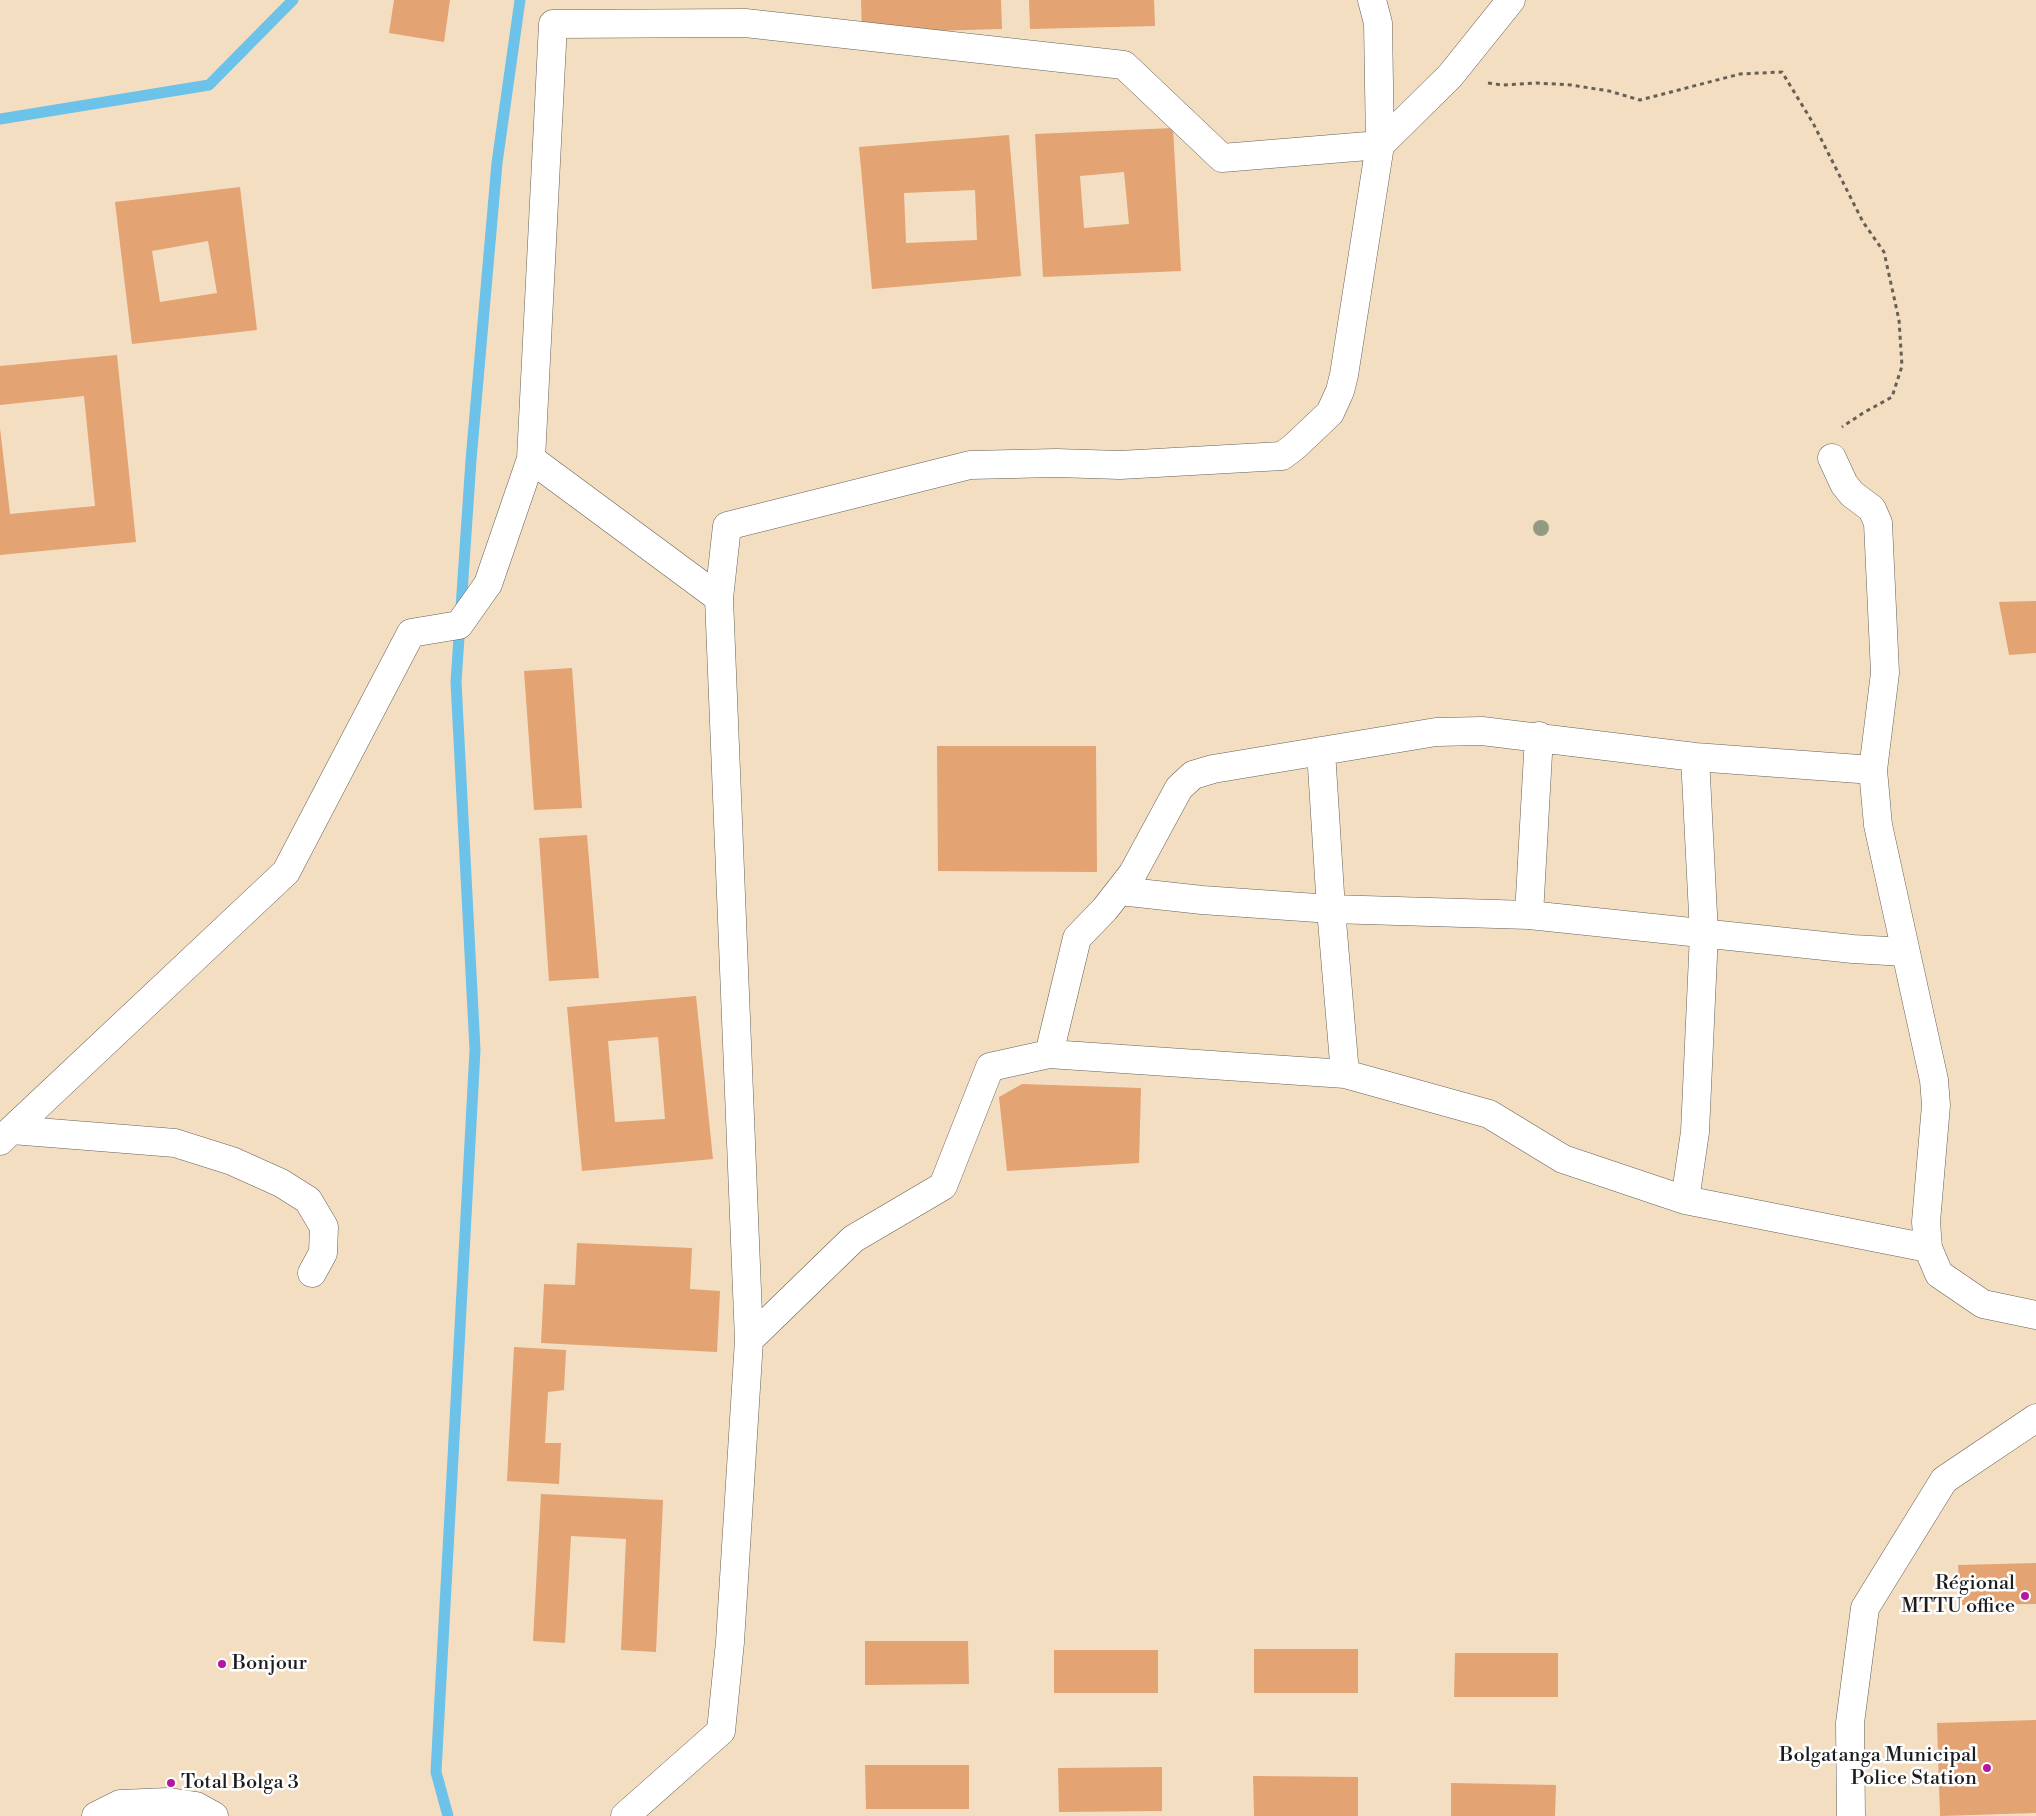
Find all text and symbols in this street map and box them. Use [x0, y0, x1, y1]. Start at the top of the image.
place label: Régional MTTU office [1901, 1572, 2015, 1619]
marker: Régional MTTU office [2019, 1590, 2031, 1602]
place label: Bonjour [232, 1652, 307, 1676]
marker: Bonjour [216, 1658, 228, 1670]
place label: Bolgatanga Municipal Police Station [1779, 1744, 1977, 1791]
marker: Bolgatanga Municipal Police Station [1981, 1762, 1993, 1774]
place label: Total Bolga 3 [181, 1771, 299, 1795]
marker: Total Bolga 3 [165, 1777, 177, 1789]

